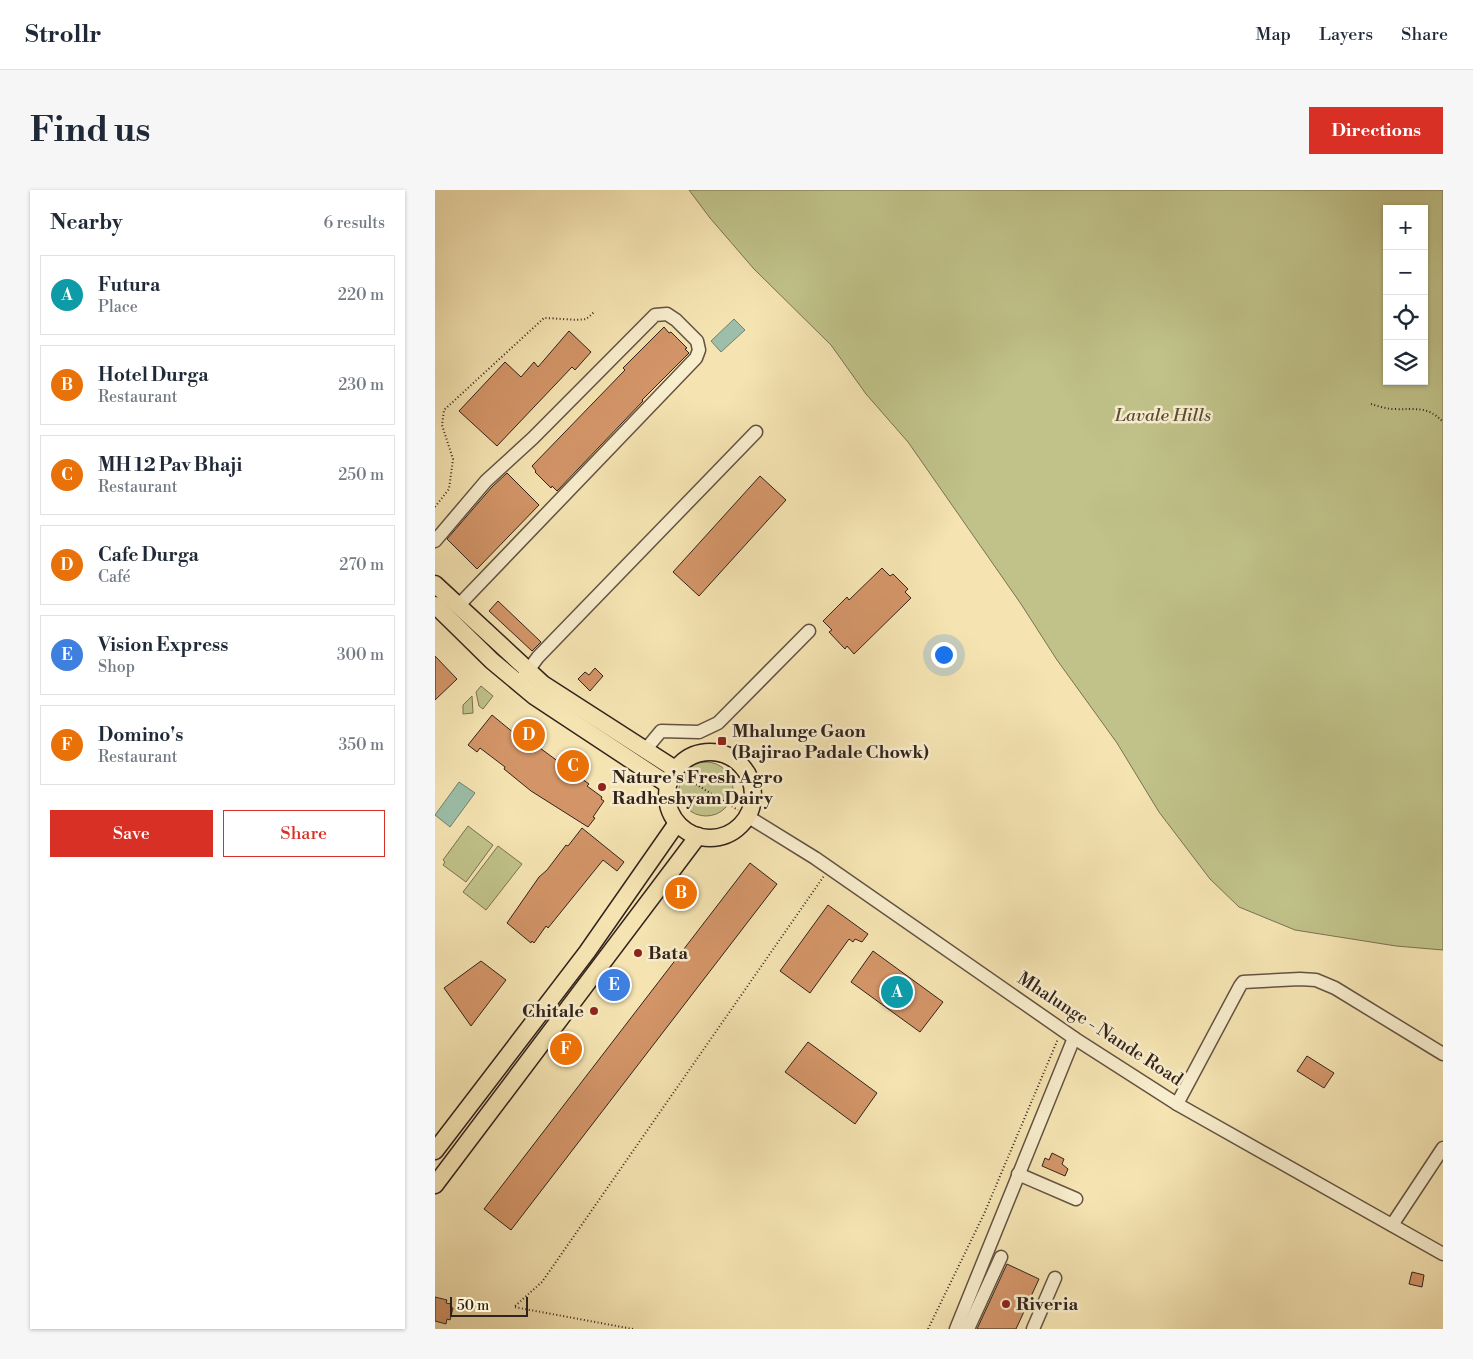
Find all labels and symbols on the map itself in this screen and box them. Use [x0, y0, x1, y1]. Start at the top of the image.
park label: Lavale Hills [1114, 404, 1211, 427]
your location [931, 642, 957, 668]
pin: D [513, 716, 545, 754]
place label: Mhalunge Gaon (Bajirao Padale Chowk) [732, 720, 929, 764]
marker: Mhalunge Gaon (Bajirao Padale Chowk) [716, 735, 728, 747]
pin: C [557, 747, 589, 785]
place label: Nature's Fresh Agro Radheshyam Dairy [612, 766, 783, 810]
marker: Nature's Fresh Agro Radheshyam Dairy [596, 781, 608, 793]
pin: B [665, 874, 697, 912]
place label: Bata [648, 942, 688, 965]
marker: Bata [632, 947, 644, 959]
pin: E [598, 966, 630, 1004]
street label: Mhalunge - Nande Road [1013, 967, 1188, 1091]
pin: A [881, 973, 913, 1011]
place label: Chitale [522, 1000, 584, 1023]
marker: Chitale [588, 1005, 600, 1017]
pin: F [550, 1030, 582, 1068]
place label: Riveria [1016, 1293, 1078, 1316]
scale bar [450, 1294, 527, 1317]
marker: Riveria [1000, 1298, 1012, 1310]

